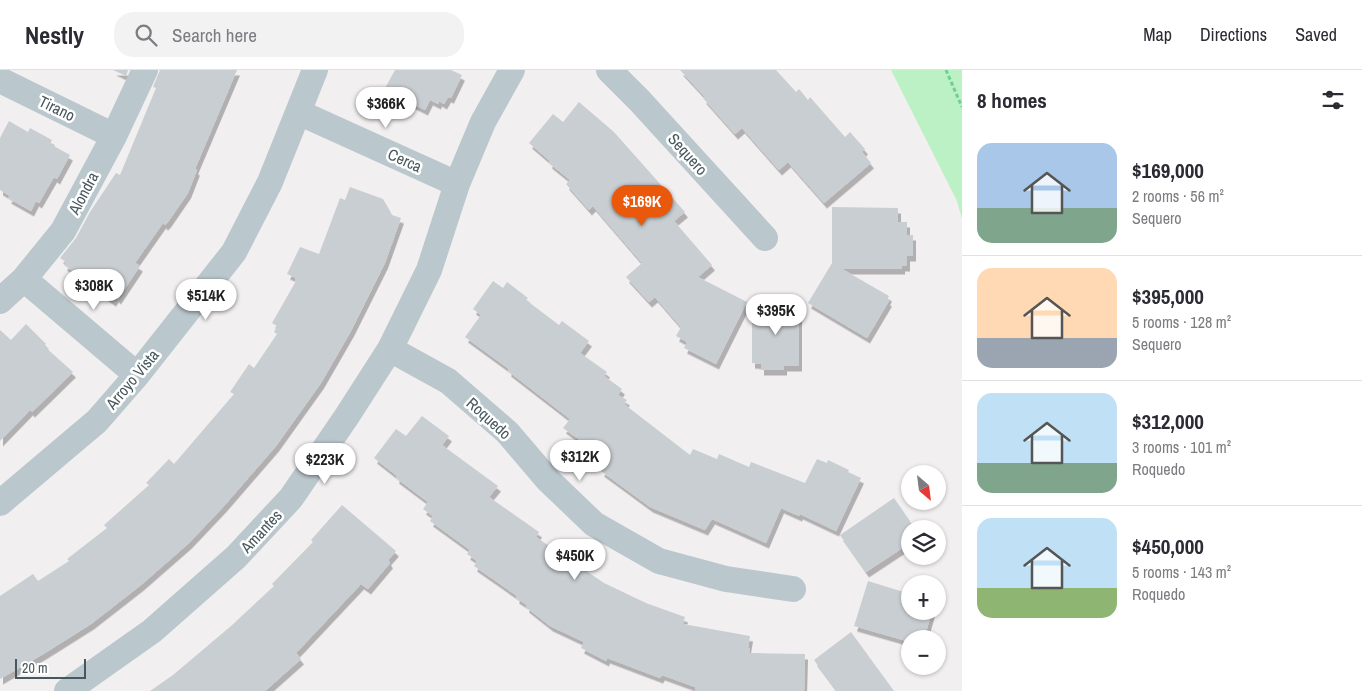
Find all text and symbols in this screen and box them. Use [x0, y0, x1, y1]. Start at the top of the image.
search box [114, 12, 464, 57]
text: Nestly [25, 19, 84, 51]
icon: search [132, 21, 160, 49]
text: Search here [172, 22, 257, 48]
text: Map [1143, 22, 1172, 47]
text: Directions [1200, 22, 1267, 47]
text: Saved [1295, 22, 1337, 47]
text: 8 homes [977, 86, 1047, 115]
icon: filters [1319, 86, 1347, 114]
pin: $366K [351, 87, 421, 129]
street label: Tirano [35, 90, 79, 126]
text: $366K [367, 92, 405, 114]
street label: Sequero [663, 128, 713, 180]
street label: Cerca [385, 143, 426, 177]
text: $169,000 [1132, 156, 1204, 185]
icon: home [1017, 163, 1077, 223]
street label: Alondra [62, 167, 104, 219]
pin: $169K [607, 184, 677, 227]
text: 2 rooms · 56 m² [1132, 185, 1224, 207]
text: $169K [623, 190, 661, 212]
text: Sequero [1132, 207, 1182, 229]
pin: $308K [59, 268, 129, 311]
text: $308K [75, 274, 113, 296]
pin: $514K [171, 278, 241, 321]
text: $395,000 [1132, 282, 1204, 311]
text: $514K [187, 284, 225, 306]
icon: home [1017, 288, 1077, 348]
pin: $395K [741, 294, 811, 336]
text: $395K [757, 299, 795, 321]
text: 5 rooms · 128 m² [1132, 311, 1231, 333]
text: Sequero [1132, 333, 1182, 355]
street label: Arroyo Vista [100, 344, 164, 414]
street label: Roquedo [462, 392, 516, 444]
text: $312,000 [1132, 407, 1204, 436]
icon: home [1017, 413, 1077, 473]
text: 3 rooms · 101 m² [1132, 436, 1231, 458]
pin: $312K [545, 440, 615, 482]
pin: $223K [290, 442, 360, 485]
text: $312K [561, 445, 599, 467]
text: $223K [306, 448, 344, 470]
text: Roquedo [1132, 458, 1185, 480]
north arrow [901, 465, 946, 510]
map controls [901, 465, 946, 675]
street label: Amantes [235, 505, 287, 558]
button: layers [901, 520, 946, 565]
text: $450,000 [1132, 532, 1204, 561]
pin: $450K [540, 538, 610, 581]
icon: home [1017, 538, 1077, 598]
text: $450K [556, 544, 594, 566]
text: 5 rooms · 143 m² [1132, 561, 1231, 583]
button: + [901, 575, 946, 620]
text: Roquedo [1132, 583, 1185, 605]
button: − [901, 630, 946, 675]
scale bar [15, 656, 86, 679]
text: 20 m [22, 659, 48, 677]

